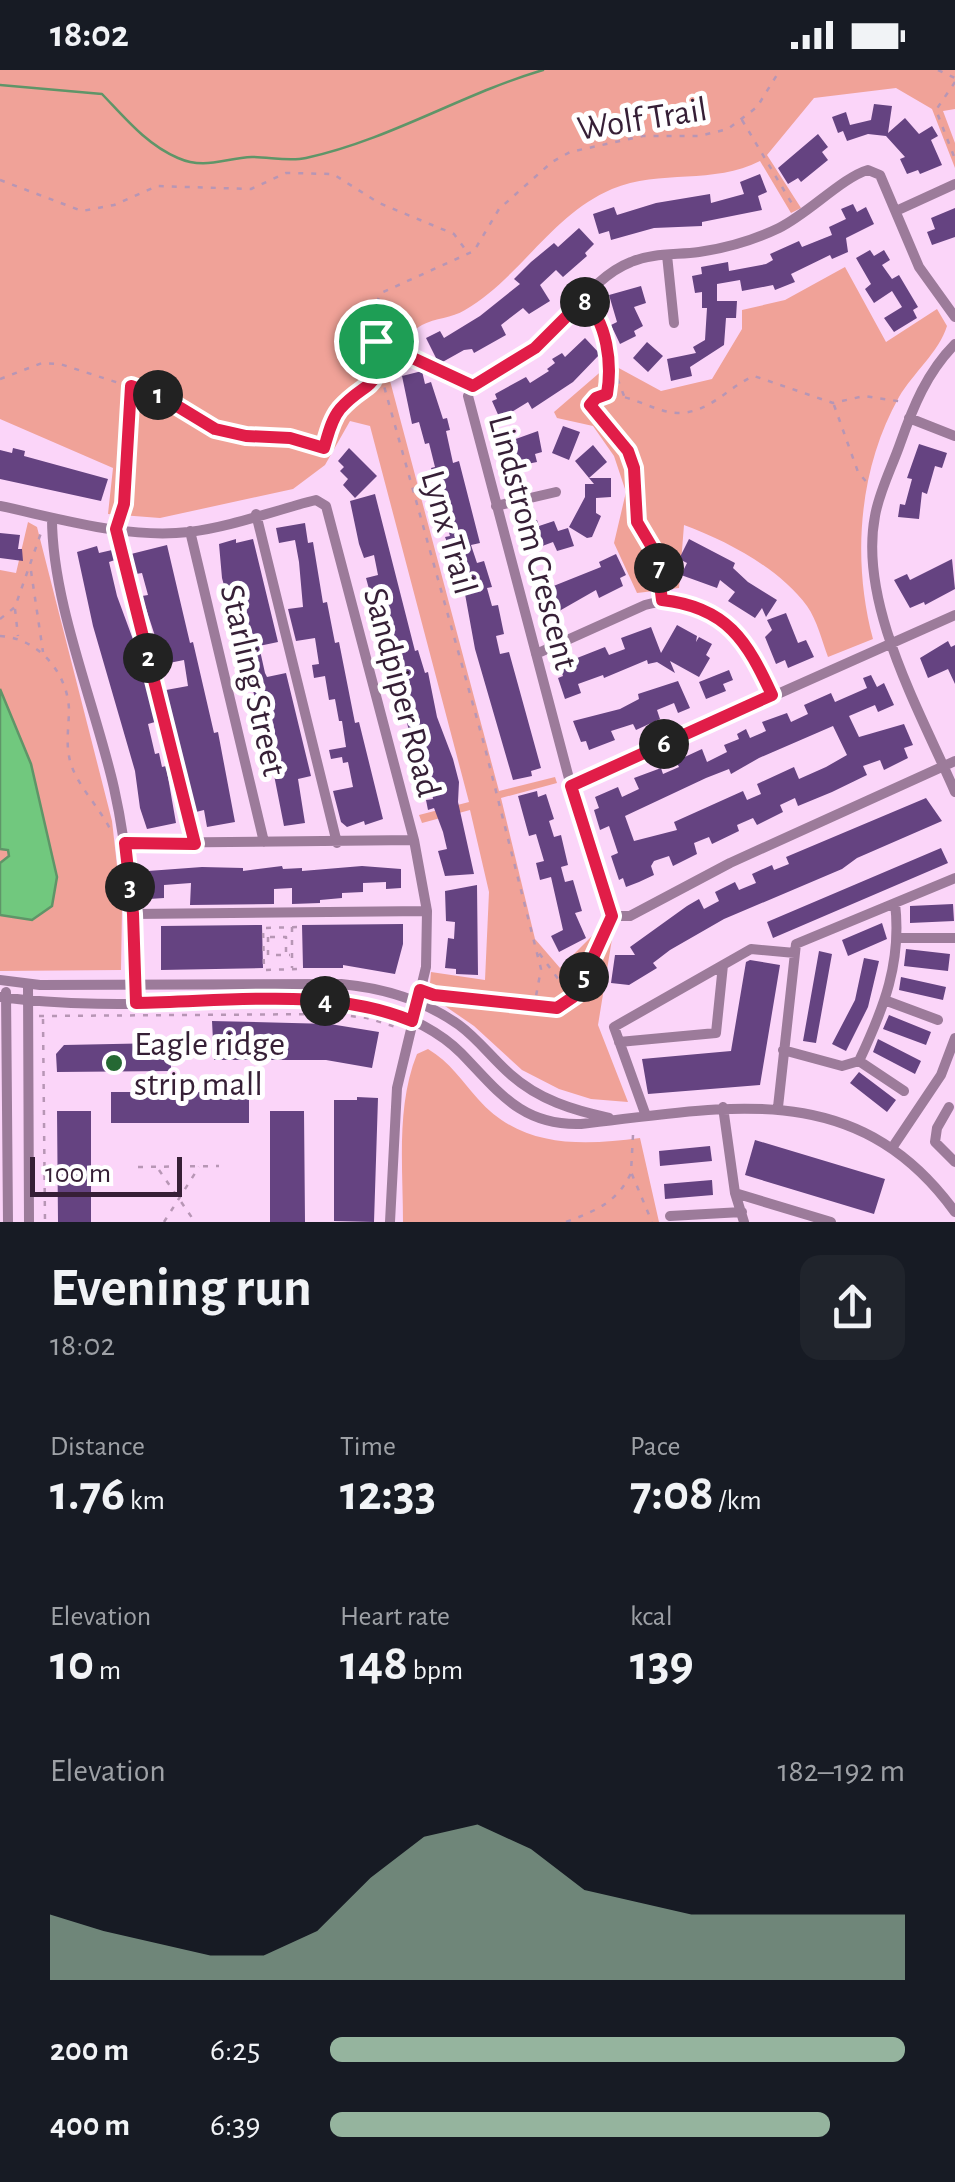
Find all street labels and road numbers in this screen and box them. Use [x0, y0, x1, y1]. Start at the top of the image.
street label: Wolf Trail [575, 92, 710, 147]
street label: Lindstrom Crescent [482, 411, 583, 673]
street label: Lynx Trail [414, 467, 483, 598]
street label: Starling Street [214, 581, 292, 779]
street label: Sandpiper Road [357, 584, 446, 801]

